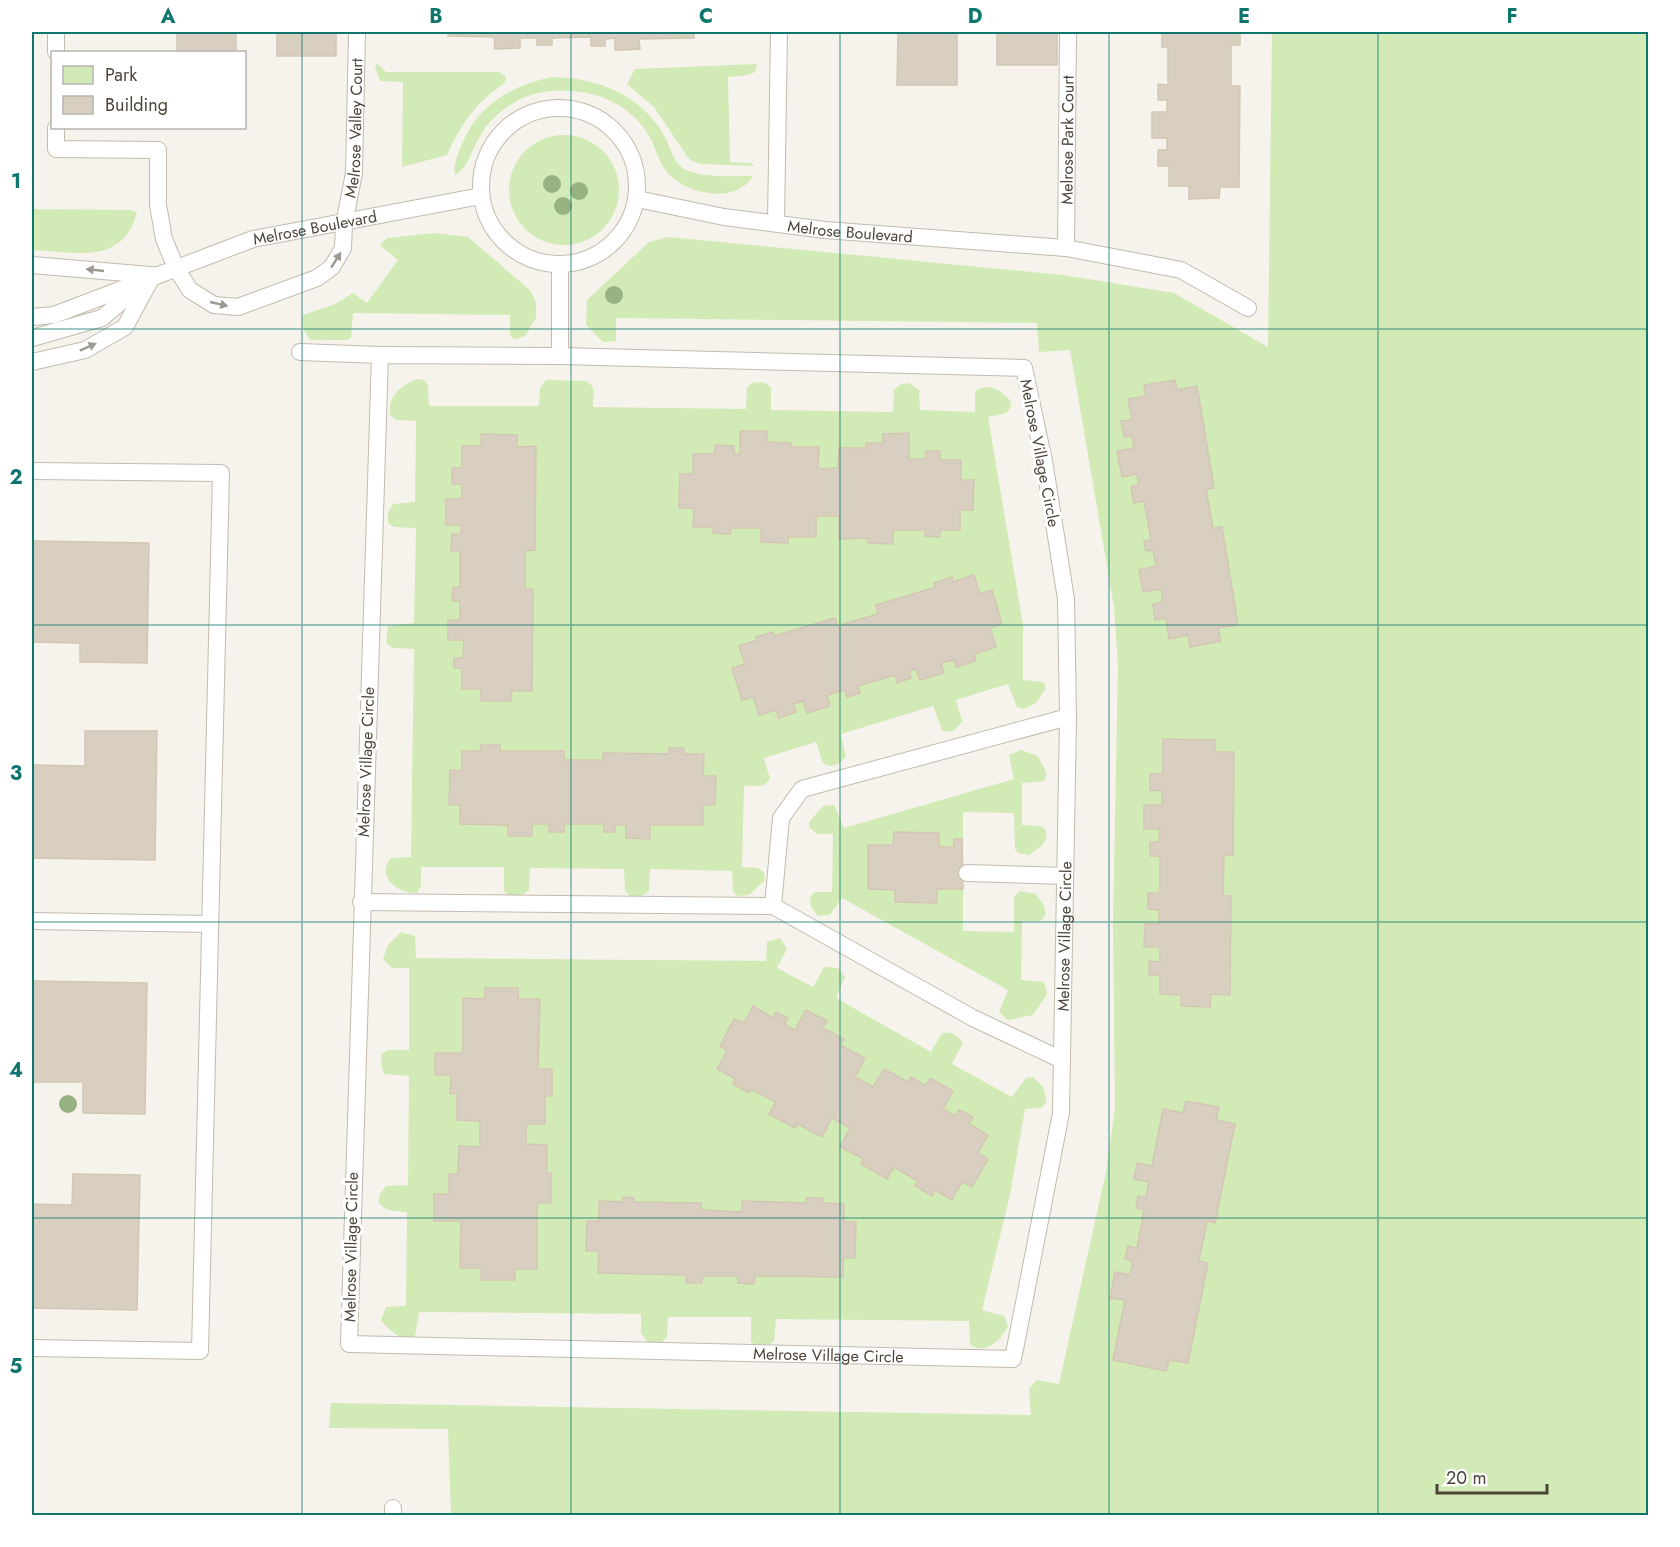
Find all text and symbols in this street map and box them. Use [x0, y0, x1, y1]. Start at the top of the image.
text: A [160, 2, 176, 31]
text: B [429, 2, 443, 31]
text: C [699, 2, 713, 31]
text: D [968, 2, 982, 31]
text: E [1238, 2, 1250, 31]
text: F [1506, 2, 1518, 31]
legend [51, 51, 246, 129]
street label: Melrose Valley Court [338, 58, 368, 200]
text: Park [105, 62, 137, 88]
street label: Melrose Park Court [1055, 75, 1079, 205]
text: Building [105, 92, 168, 118]
text: 1 [11, 167, 21, 196]
street label: Melrose Boulevard [251, 204, 379, 250]
street label: Melrose Boulevard [786, 214, 914, 248]
one-way arrow [330, 251, 341, 268]
one-way arrow [86, 265, 105, 275]
one-way arrow [210, 299, 228, 309]
one-way arrow [79, 342, 97, 352]
street label: Melrose Village Circle [1014, 377, 1066, 529]
text: 2 [9, 463, 23, 492]
street label: Melrose Village Circle [352, 687, 380, 837]
text: 3 [10, 759, 22, 788]
street label: Melrose Village Circle [1051, 861, 1077, 1012]
text: 4 [9, 1056, 23, 1085]
street label: Melrose Village Circle [338, 1172, 364, 1322]
street label: Melrose Village Circle [753, 1342, 904, 1368]
text: 5 [10, 1352, 23, 1381]
scale bar [1437, 1457, 1546, 1495]
text: 20 m [1446, 1465, 1486, 1491]

